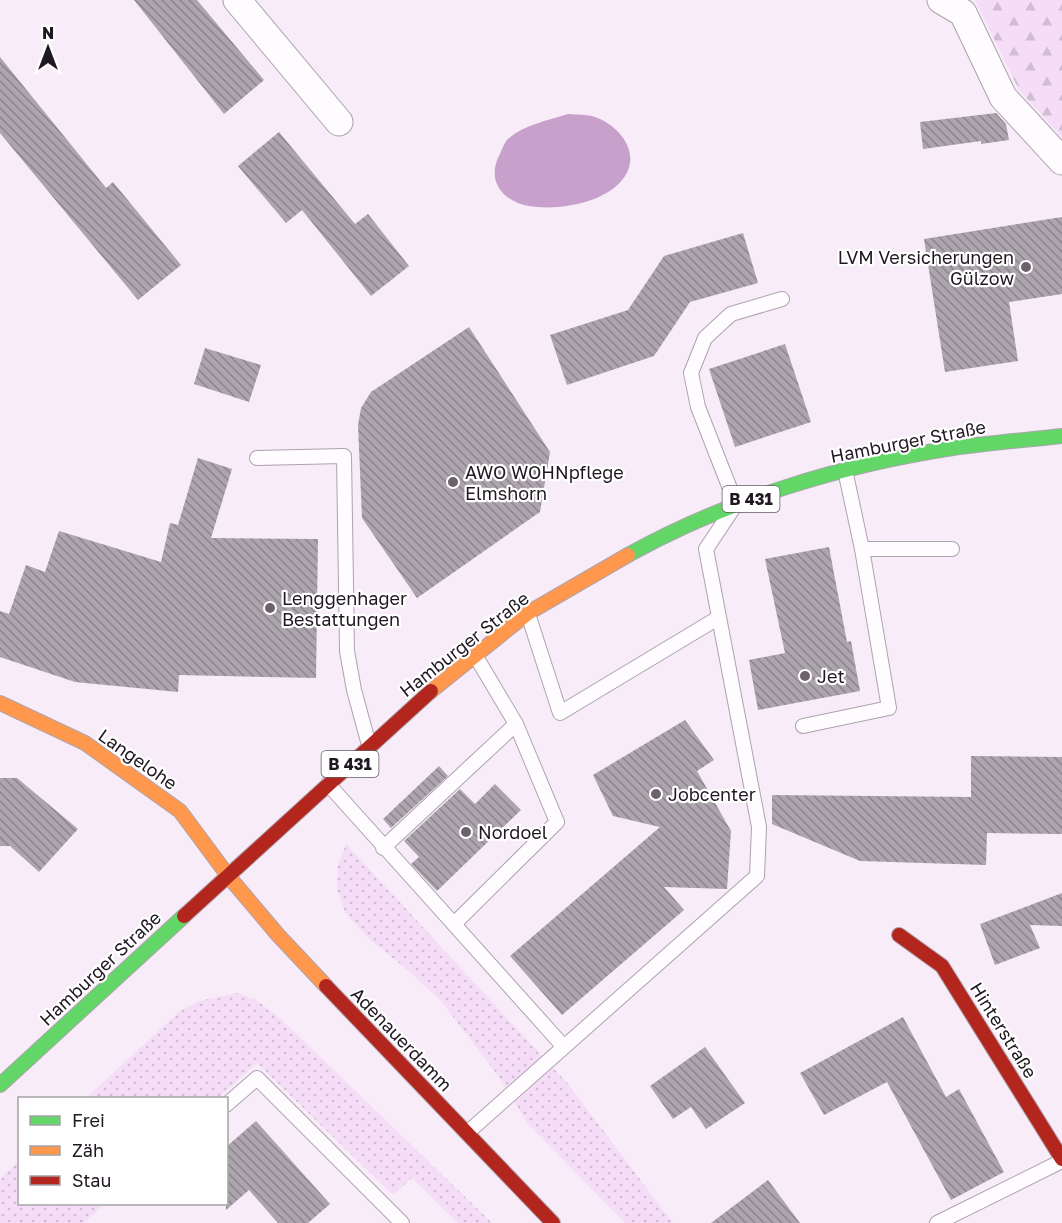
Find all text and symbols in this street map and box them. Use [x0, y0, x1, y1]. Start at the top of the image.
north arrow [18, 18, 78, 78]
text: N [42, 23, 54, 43]
place label: LVM Versicherungen Gülzow [838, 246, 1014, 289]
marker: LVM Versicherungen Gülzow [1019, 260, 1033, 274]
street label: Hamburger Straße [828, 415, 988, 467]
place label: AWO WOHNpflege Elmshorn [465, 461, 624, 504]
marker: AWO WOHNpflege Elmshorn [446, 475, 460, 489]
road number: B 431 [722, 486, 780, 512]
place label: Lenggenhager Bestattungen [282, 587, 407, 630]
street label: Hamburger Straße [395, 587, 533, 701]
marker: Lenggenhager Bestattungen [263, 601, 277, 615]
place label: Jet [817, 665, 845, 687]
marker: Jet [798, 669, 812, 683]
street label: Langelohe [94, 724, 182, 794]
road number: B 431 [322, 751, 378, 777]
place label: Jobcenter [668, 783, 756, 805]
marker: Jobcenter [649, 787, 663, 801]
place label: Nordoel [478, 821, 548, 843]
marker: Nordoel [459, 825, 473, 839]
street label: Hamburger Straße [35, 906, 165, 1030]
street label: Hinterstraße [966, 978, 1042, 1082]
street label: Adenauerdamm [347, 982, 457, 1096]
legend [18, 1097, 228, 1205]
text: Frei [72, 1109, 105, 1131]
text: Zäh [72, 1139, 104, 1161]
text: Stau [72, 1169, 111, 1191]

